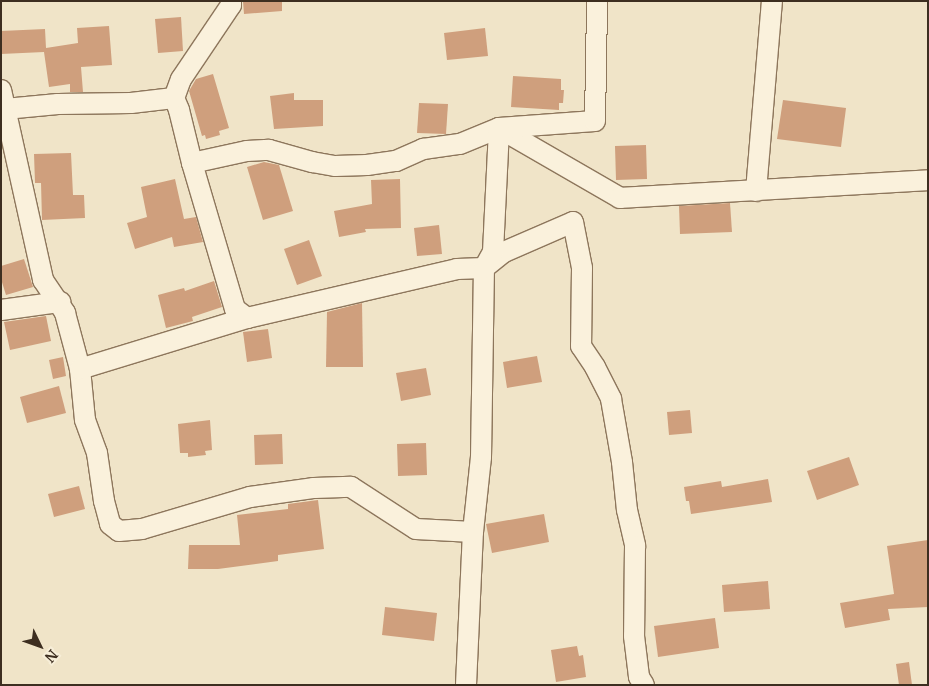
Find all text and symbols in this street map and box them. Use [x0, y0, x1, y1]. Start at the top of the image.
north arrow [15, 621, 65, 671]
text: N [41, 646, 62, 666]

